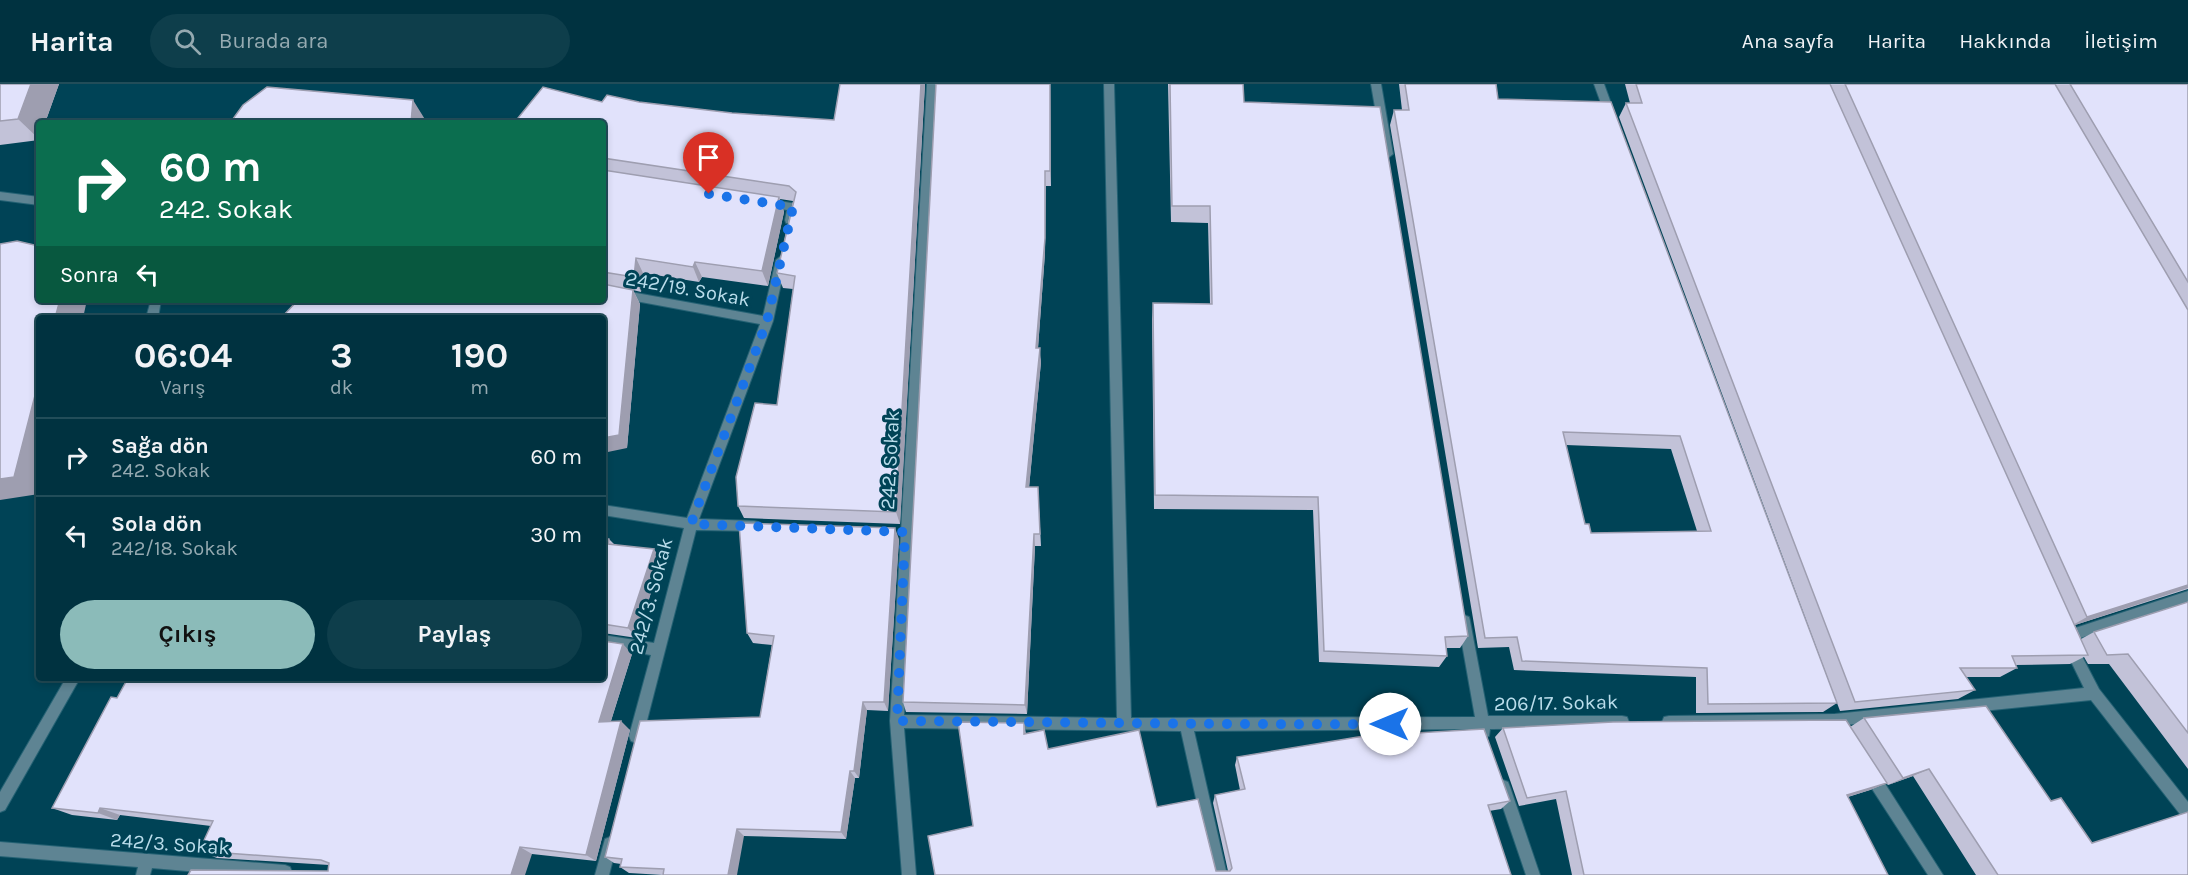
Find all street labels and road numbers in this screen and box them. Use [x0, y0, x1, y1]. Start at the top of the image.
street label: 242/19. Sokak [624, 267, 752, 311]
street label: 242. Sokak [876, 410, 904, 510]
street label: 242/3. Sokak [624, 535, 678, 657]
street label: 206/17. Sokak [1494, 690, 1618, 716]
street label: 242/3. Sokak [109, 828, 231, 860]

